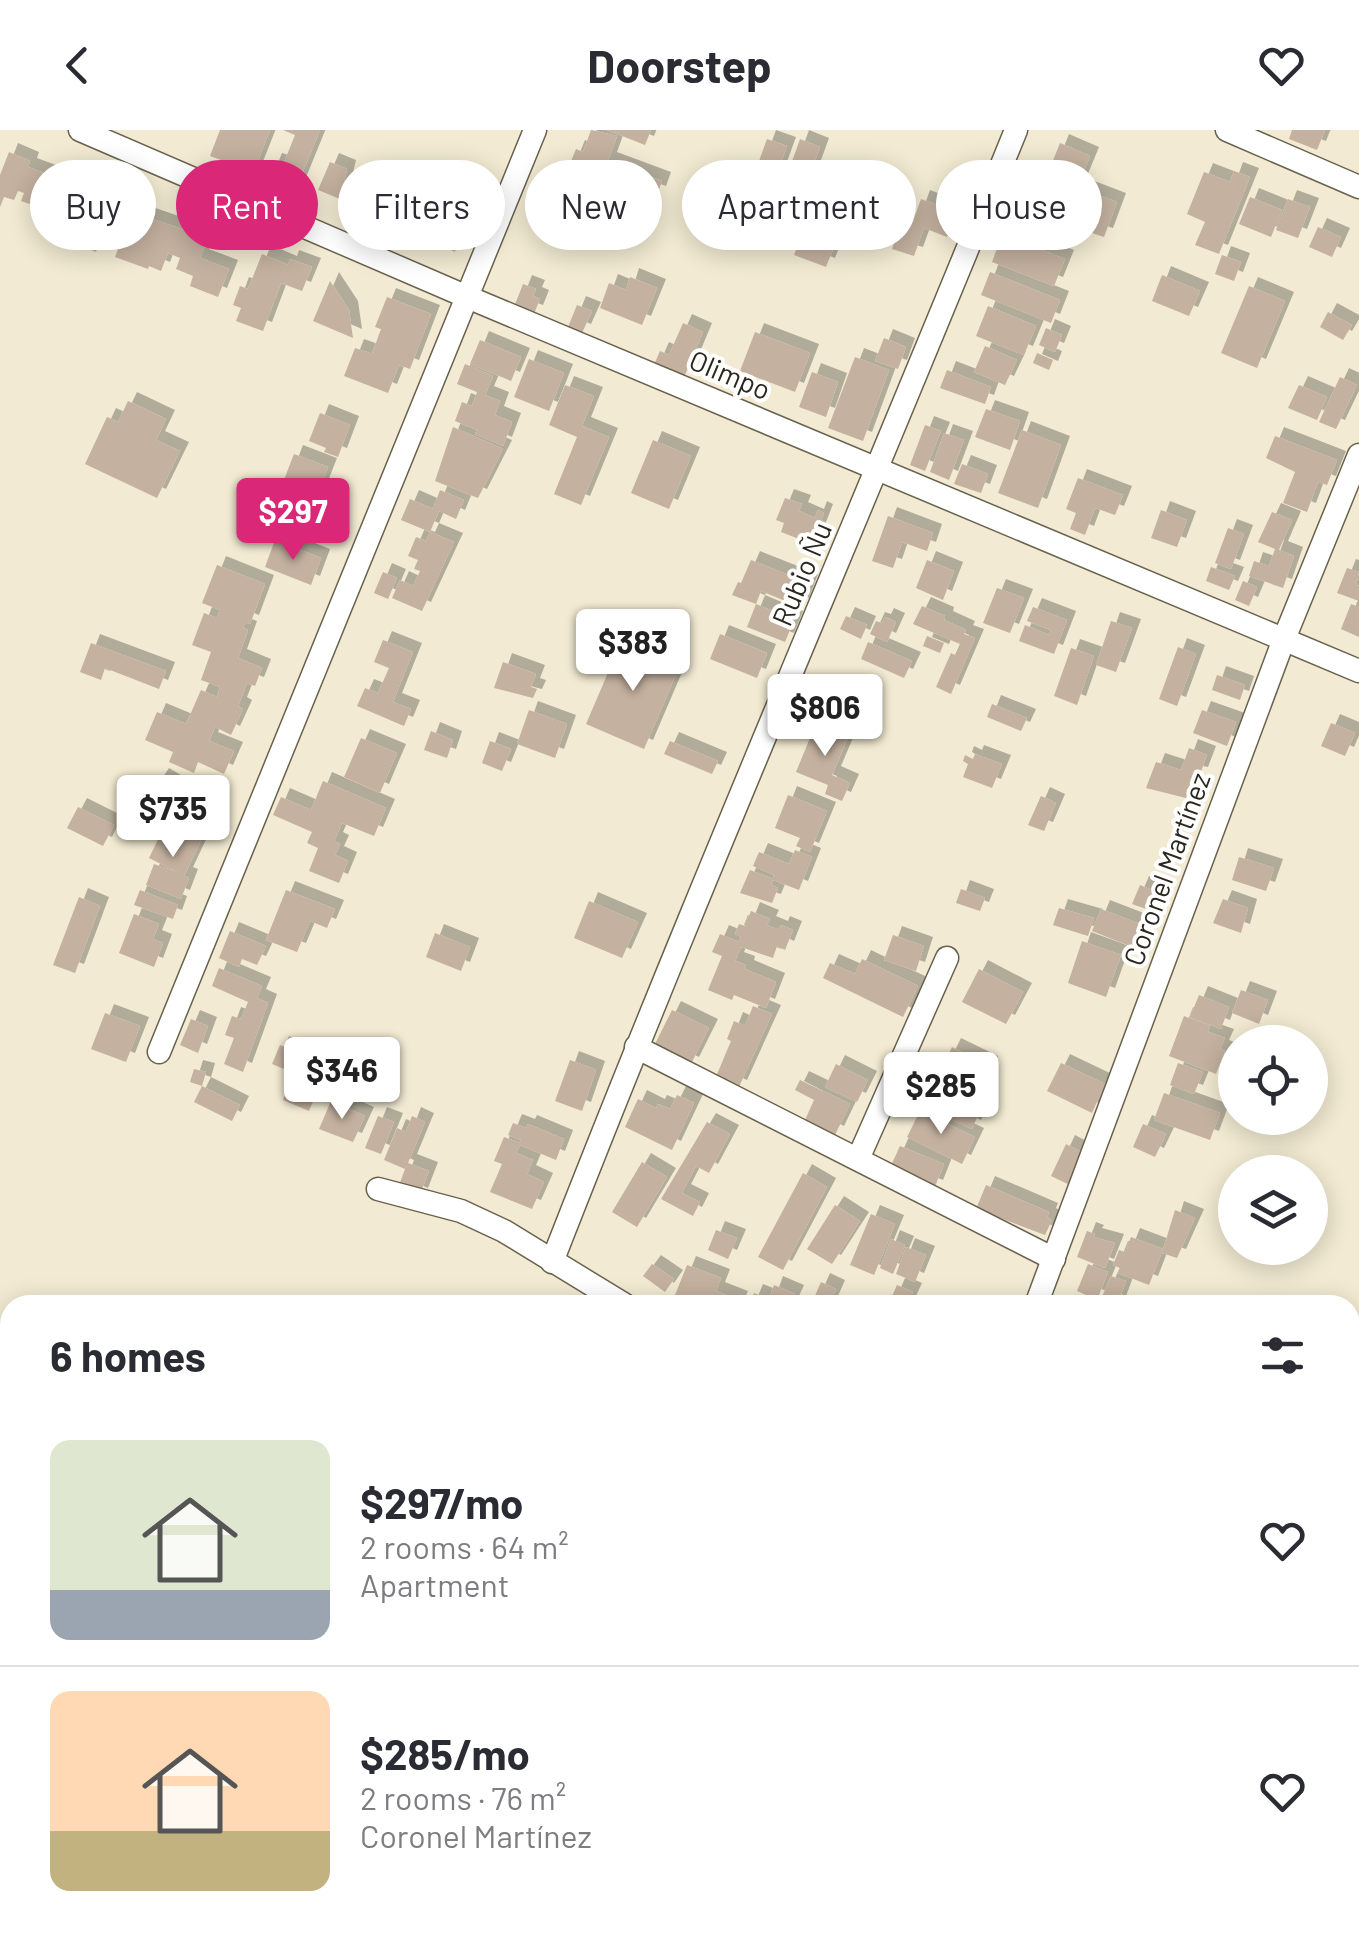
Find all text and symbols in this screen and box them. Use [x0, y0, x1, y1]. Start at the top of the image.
icon: back [50, 38, 105, 93]
text: Doorstep [587, 38, 772, 92]
icon: heart [1254, 38, 1309, 93]
chip: Buy [30, 160, 156, 250]
chip: Rent [176, 160, 318, 250]
chip: Filters [338, 160, 505, 250]
chip: New [525, 160, 662, 250]
chip: Apartment [682, 160, 916, 250]
chip: House [936, 160, 1102, 250]
street label: Olimpo [685, 342, 776, 406]
pin: $297 [234, 478, 352, 563]
text: $297 [258, 491, 328, 529]
street label: Rubio Ñu [764, 517, 838, 631]
pin: $383 [574, 609, 692, 694]
text: $383 [598, 622, 668, 660]
pin: $806 [766, 674, 884, 759]
text: $806 [789, 687, 861, 725]
street label: Coronel Martínez [1115, 768, 1217, 970]
pin: $735 [114, 775, 232, 860]
text: $735 [139, 788, 207, 826]
map controls [1218, 1025, 1328, 1265]
button: locate [1218, 1025, 1328, 1135]
pin: $346 [283, 1037, 401, 1122]
text: $346 [306, 1050, 378, 1088]
pin: $285 [882, 1052, 1000, 1137]
text: $285 [906, 1065, 976, 1103]
button: layers [1218, 1155, 1328, 1265]
icon: filters [1255, 1328, 1310, 1383]
text: 6 homes [50, 1330, 206, 1380]
text: $297/mo [360, 1477, 523, 1527]
icon: home [130, 1480, 250, 1600]
icon: heart [1255, 1513, 1310, 1568]
text: 2 rooms · 64 m² [360, 1527, 569, 1565]
text: Apartment [360, 1565, 509, 1603]
text: $285/mo [360, 1728, 530, 1778]
icon: home [130, 1731, 250, 1851]
icon: heart [1255, 1764, 1310, 1819]
text: 2 rooms · 76 m² [360, 1778, 566, 1816]
text: Coronel Martínez [360, 1816, 592, 1854]

